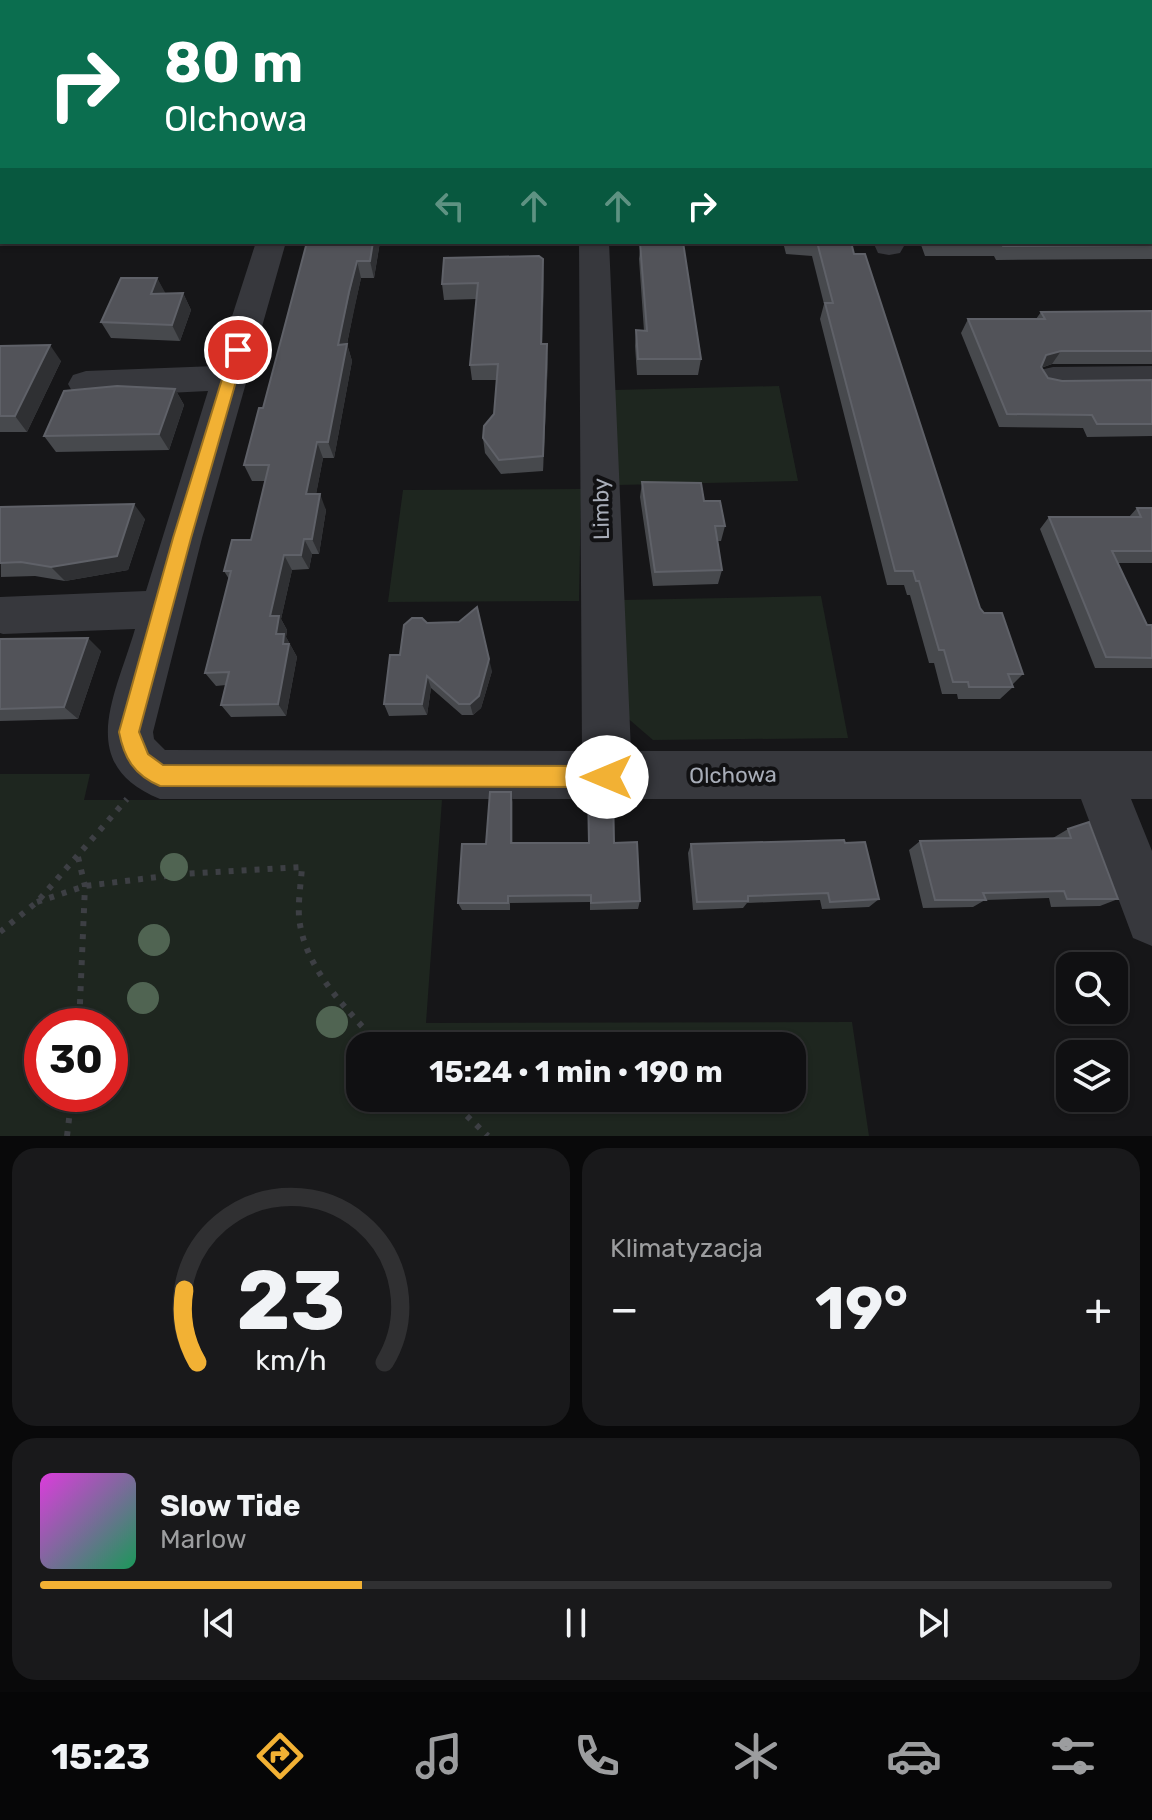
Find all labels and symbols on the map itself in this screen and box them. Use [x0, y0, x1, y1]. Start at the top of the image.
pin [204, 316, 272, 384]
street label: Limby [587, 478, 615, 540]
position arrow [565, 735, 649, 819]
street label: Olchowa [689, 761, 777, 789]
speed limit sign: 30 [24, 1008, 128, 1112]

